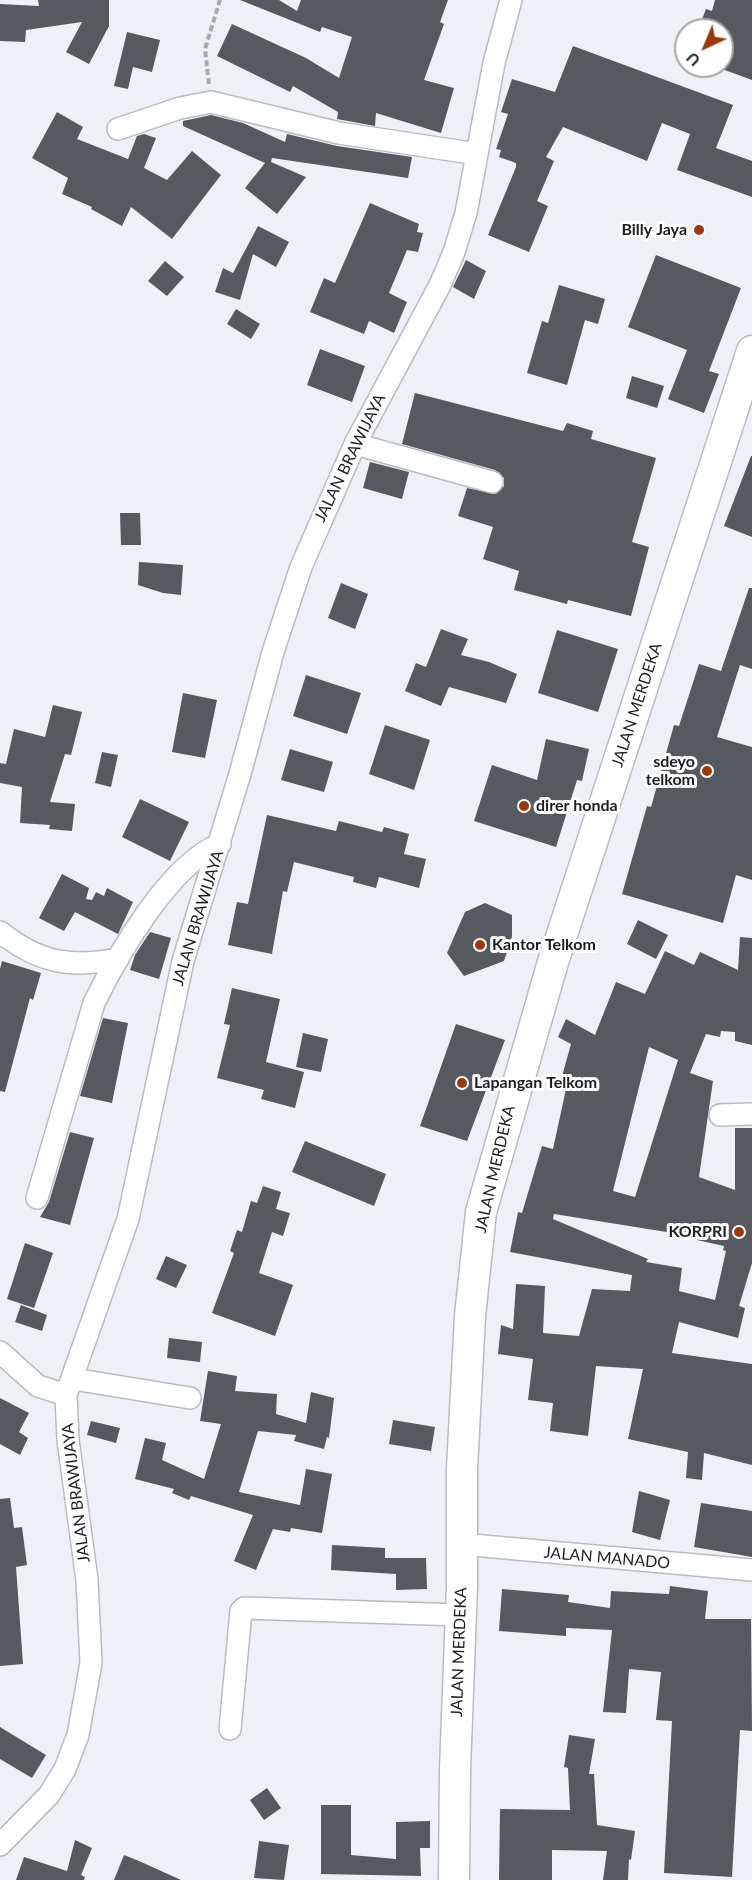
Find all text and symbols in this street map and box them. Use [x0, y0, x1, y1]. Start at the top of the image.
north arrow [674, 18, 734, 78]
text: U [682, 49, 703, 71]
place label: Billy Jaya [621, 220, 687, 240]
marker: Billy Jaya [692, 223, 706, 237]
street label: JALAN BRAWIJAYA [311, 391, 389, 525]
street label: JALAN MERDEKA [608, 640, 666, 770]
place label: sdeyo telkom [646, 752, 695, 790]
marker: sdeyo telkom [700, 764, 714, 778]
place label: direr honda [536, 796, 618, 816]
marker: direr honda [517, 799, 531, 813]
street label: JALAN BRAWIJAYA [168, 848, 228, 988]
place label: Kantor Telkom [492, 935, 596, 955]
marker: Kantor Telkom [473, 938, 487, 952]
place label: Lapangan Telkom [474, 1073, 597, 1093]
marker: Lapangan Telkom [455, 1076, 469, 1090]
street label: JALAN MERDEKA [471, 1104, 519, 1234]
place label: KORPRI [668, 1222, 727, 1242]
marker: KORPRI [732, 1225, 746, 1239]
street label: JALAN BRAWIJAYA [58, 1422, 94, 1564]
street label: JALAN MANADO [543, 1543, 671, 1573]
street label: JALAN MERDEKA [447, 1587, 471, 1717]

